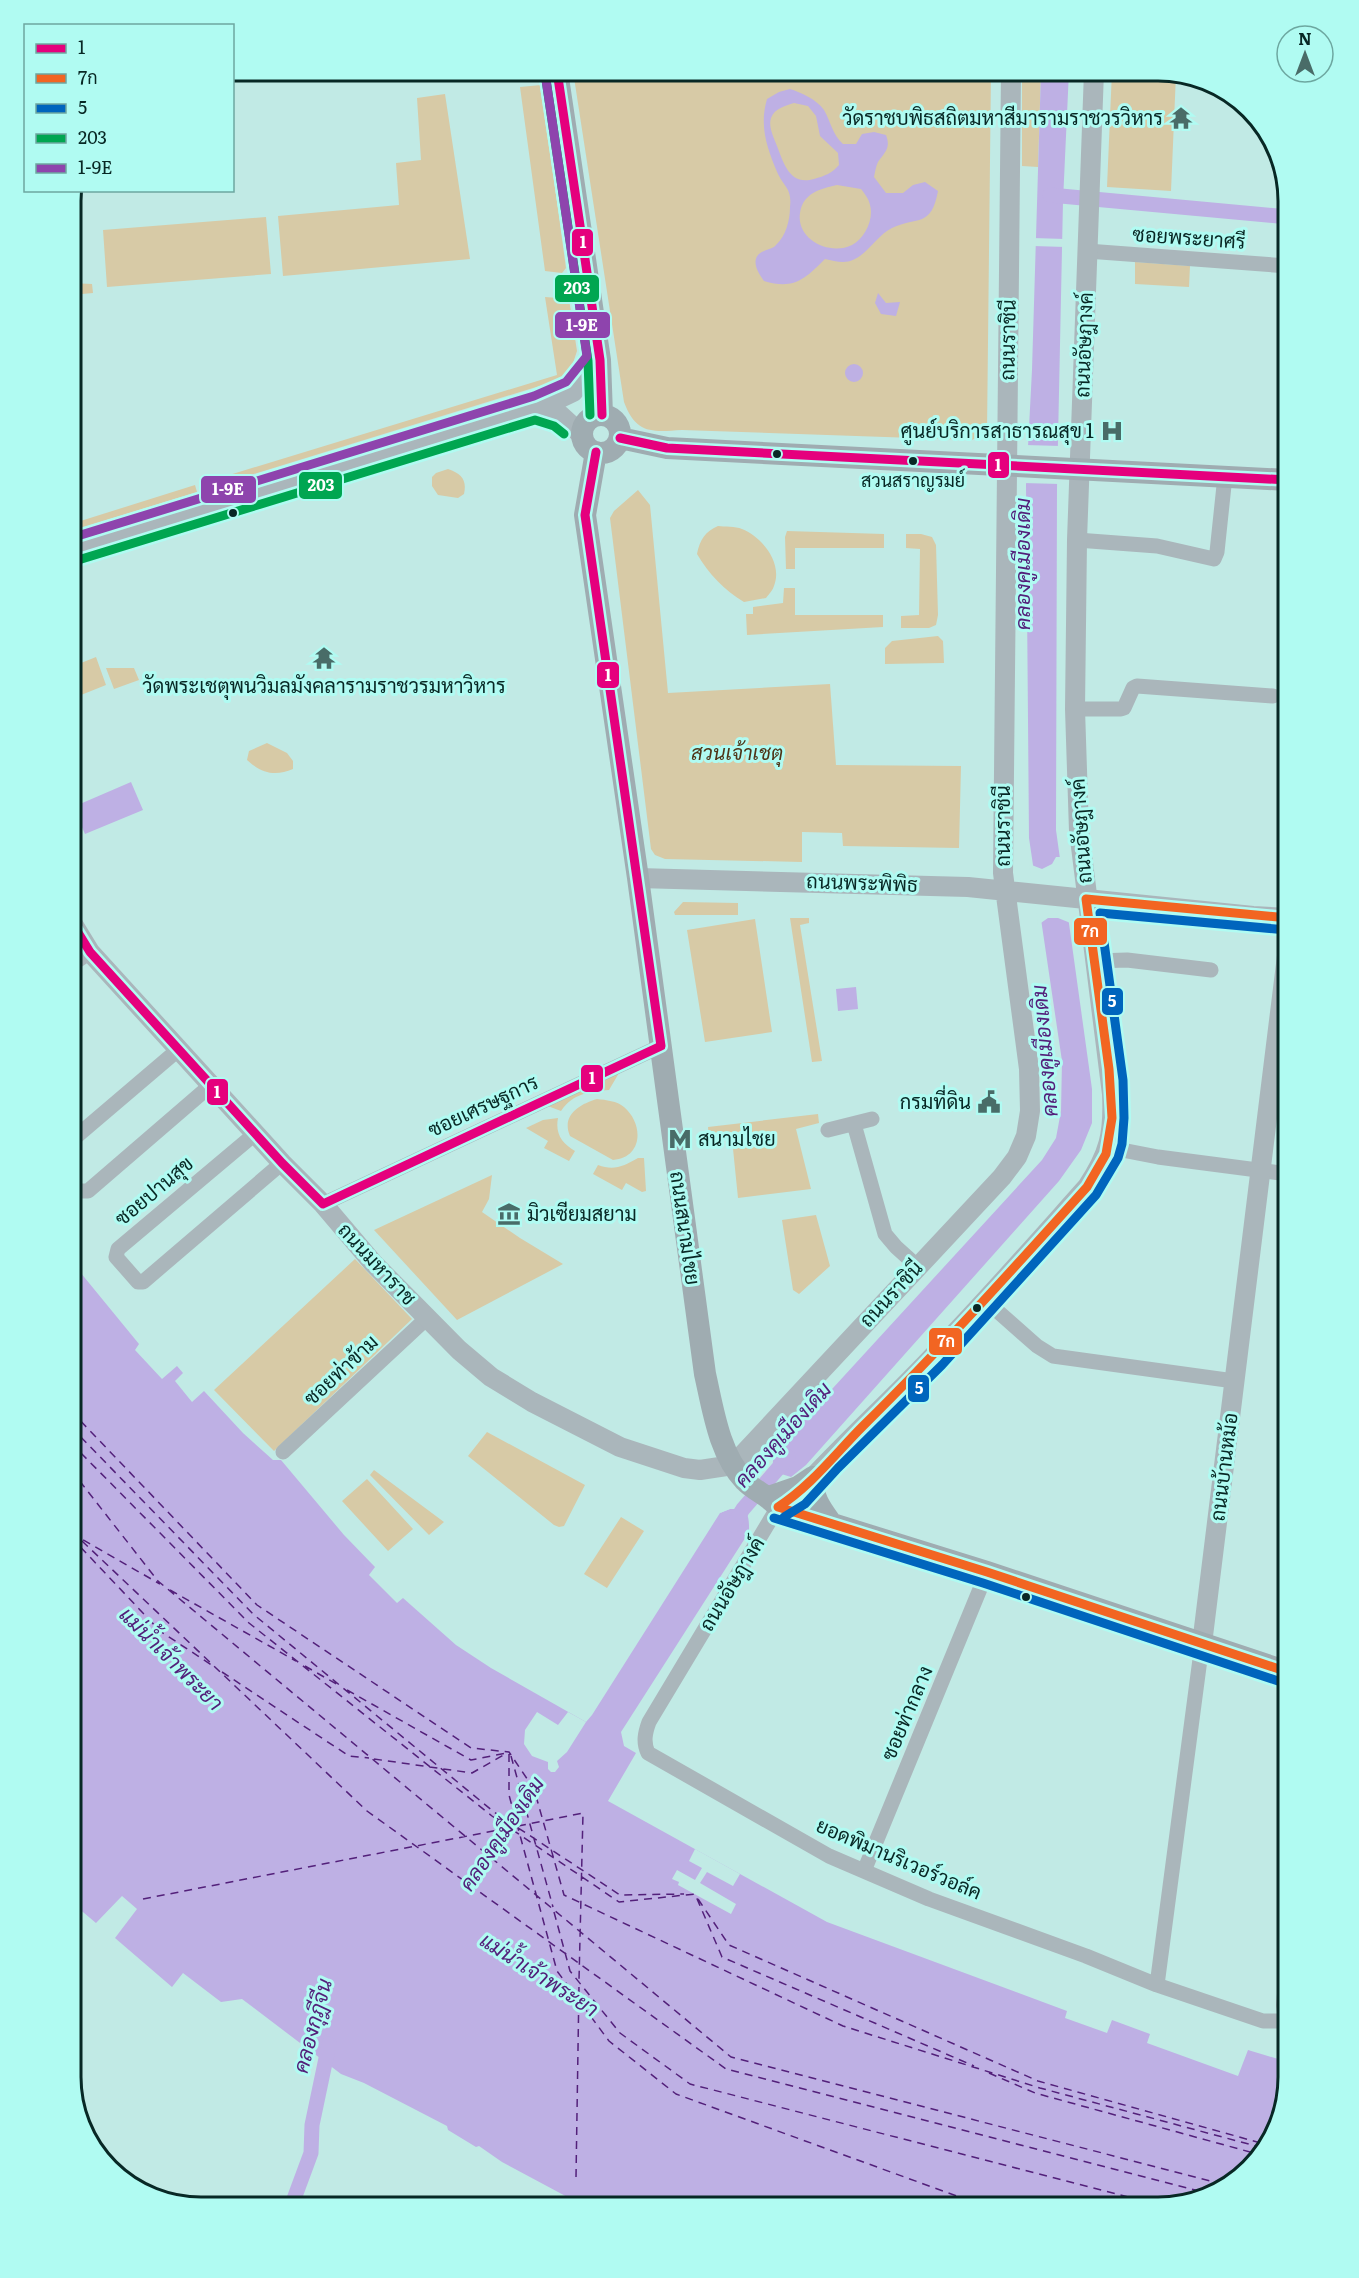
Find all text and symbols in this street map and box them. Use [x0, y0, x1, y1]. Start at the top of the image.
legend [24, 24, 234, 192]
north arrow [1275, 24, 1335, 84]
text: N [1298, 26, 1312, 50]
text: 1 [78, 33, 85, 60]
text: 7ก [78, 63, 98, 90]
text: 5 [78, 93, 87, 120]
place label: วัดราชบพิธสถิตมหาสีมารามราชวรวิหาร [842, 101, 1163, 131]
temple icon: วัดราชบพิธสถิตมหาสีมารามราชวรวิหาร [1168, 105, 1194, 131]
text: 203 [78, 123, 107, 150]
text: 1-9E [78, 153, 113, 180]
street label: ซอยพระยาศรี [1132, 217, 1247, 255]
line badge: 1 [571, 228, 594, 257]
text: 1 [580, 229, 587, 253]
line badge: 203 [554, 274, 600, 303]
text: 203 [563, 275, 591, 299]
street label: ถนนอัษฎางค์ [1065, 292, 1100, 398]
street label: ถนนราชินี [990, 299, 1022, 381]
line badge: 1-9E [554, 311, 611, 339]
text: 1-9E [566, 312, 598, 336]
place label: ศูนย์บริการสาธารณสุข 1 [901, 414, 1094, 446]
hospital icon: ศูนย์บริการสาธารณสุข 1 [1099, 418, 1125, 444]
unlabelled marker [771, 448, 783, 460]
line badge: 1 [987, 451, 1010, 479]
text: 1 [995, 452, 1002, 476]
marker: สวนสราญรมย์ [907, 455, 919, 467]
place label: สวนสราญรมย์ [861, 466, 965, 493]
line badge: 203 [298, 471, 343, 500]
text: 203 [307, 472, 335, 496]
line badge: 1-9E [200, 475, 257, 504]
text: 1-9E [212, 476, 244, 500]
water label: คลองคูเมืองเดิม [1005, 498, 1038, 630]
unlabelled marker [227, 507, 239, 519]
temple icon: วัดพระเชตุพนวิมลมังคลารามราชวรมหาวิหาร [311, 645, 337, 671]
line badge: 1 [596, 661, 620, 689]
text: 1 [605, 662, 612, 686]
place label: วัดพระเชตุพนวิมลมังคลารามราชวรมหาวิหาร [142, 669, 506, 700]
park label: สวนเจ้าเชตุ [691, 736, 783, 767]
street label: ถนนอัษฎางค์ [1060, 777, 1099, 885]
street label: ถนนราชินี [986, 785, 1016, 867]
street label: ถนนพระพิพิธ [806, 864, 918, 898]
line badge: 7ก [1073, 917, 1108, 946]
text: 7ก [1081, 918, 1099, 942]
water label: คลองคูเมืองเดิม [1021, 984, 1066, 1119]
line badge: 5 [1101, 987, 1124, 1016]
text: 5 [1108, 988, 1117, 1012]
line badge: 1 [580, 1064, 604, 1093]
text: 1 [589, 1065, 596, 1089]
street label: ซอยเศรษฐการ [422, 1066, 542, 1143]
line badge: 1 [206, 1078, 229, 1106]
text: 1 [214, 1079, 221, 1103]
place label: กรมที่ดิน [900, 1085, 971, 1115]
public building icon: กรมที่ดิน [976, 1089, 1002, 1115]
place label: สนามไชย [698, 1122, 776, 1152]
metro station icon: สนามไชย [667, 1126, 693, 1152]
street label: ซอยปานสุข [107, 1148, 199, 1232]
street label: ถนนสนามไชย [664, 1169, 710, 1287]
place label: มิวเซียมสยาม [527, 1197, 637, 1227]
museum icon: มิวเซียมสยาม [496, 1201, 522, 1227]
street label: ถนนมหาราช [332, 1215, 425, 1311]
street label: ถนนราชินี [851, 1253, 928, 1333]
unlabelled marker [971, 1302, 983, 1314]
street label: ซอยท่าข้าม [296, 1326, 384, 1411]
line badge: 7ก [928, 1327, 963, 1356]
text: 7ก [937, 1328, 955, 1352]
water label: คลองคูเมืองเดิม [725, 1374, 839, 1494]
line badge: 5 [907, 1374, 930, 1403]
text: 5 [915, 1375, 924, 1399]
street label: ถนนบ้านหม้อ [1200, 1411, 1244, 1523]
street label: ถนนอัษฎางค์ [690, 1530, 771, 1636]
unlabelled marker [1020, 1591, 1032, 1603]
water label: แม่น้ำเจ้าพระยา [114, 1598, 232, 1716]
street label: ซอยท่ากลาง [872, 1660, 939, 1764]
water label: คลองคูเมืองเดิม [450, 1769, 552, 1897]
street label: ยอดพิมานริเวอร์วอล์ค [812, 1809, 987, 1906]
water label: แม่น้ำเจ้าพระยา [475, 1923, 606, 2023]
water label: คลองกุฎีจีน [283, 1974, 339, 2076]

